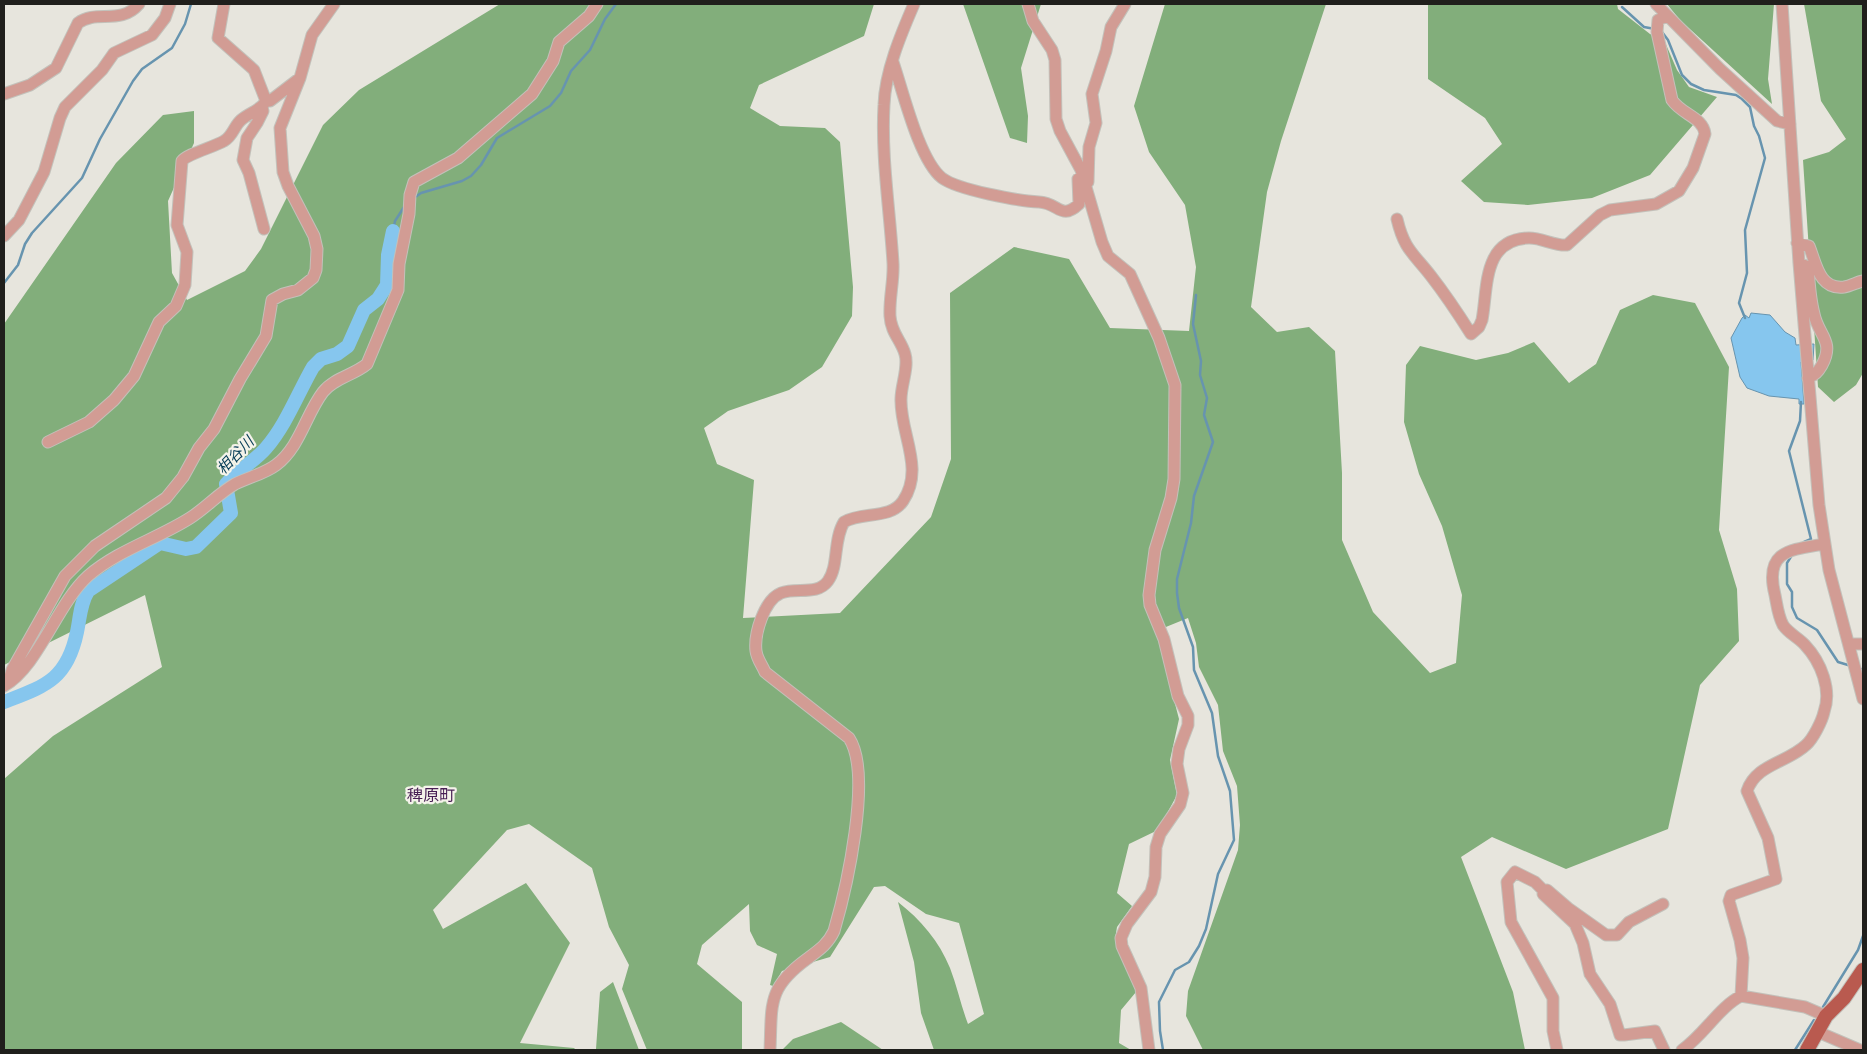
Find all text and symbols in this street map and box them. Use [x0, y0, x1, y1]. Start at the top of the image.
water label: 相谷川 [213, 431, 258, 477]
district label: 稗原町 [407, 787, 455, 804]

